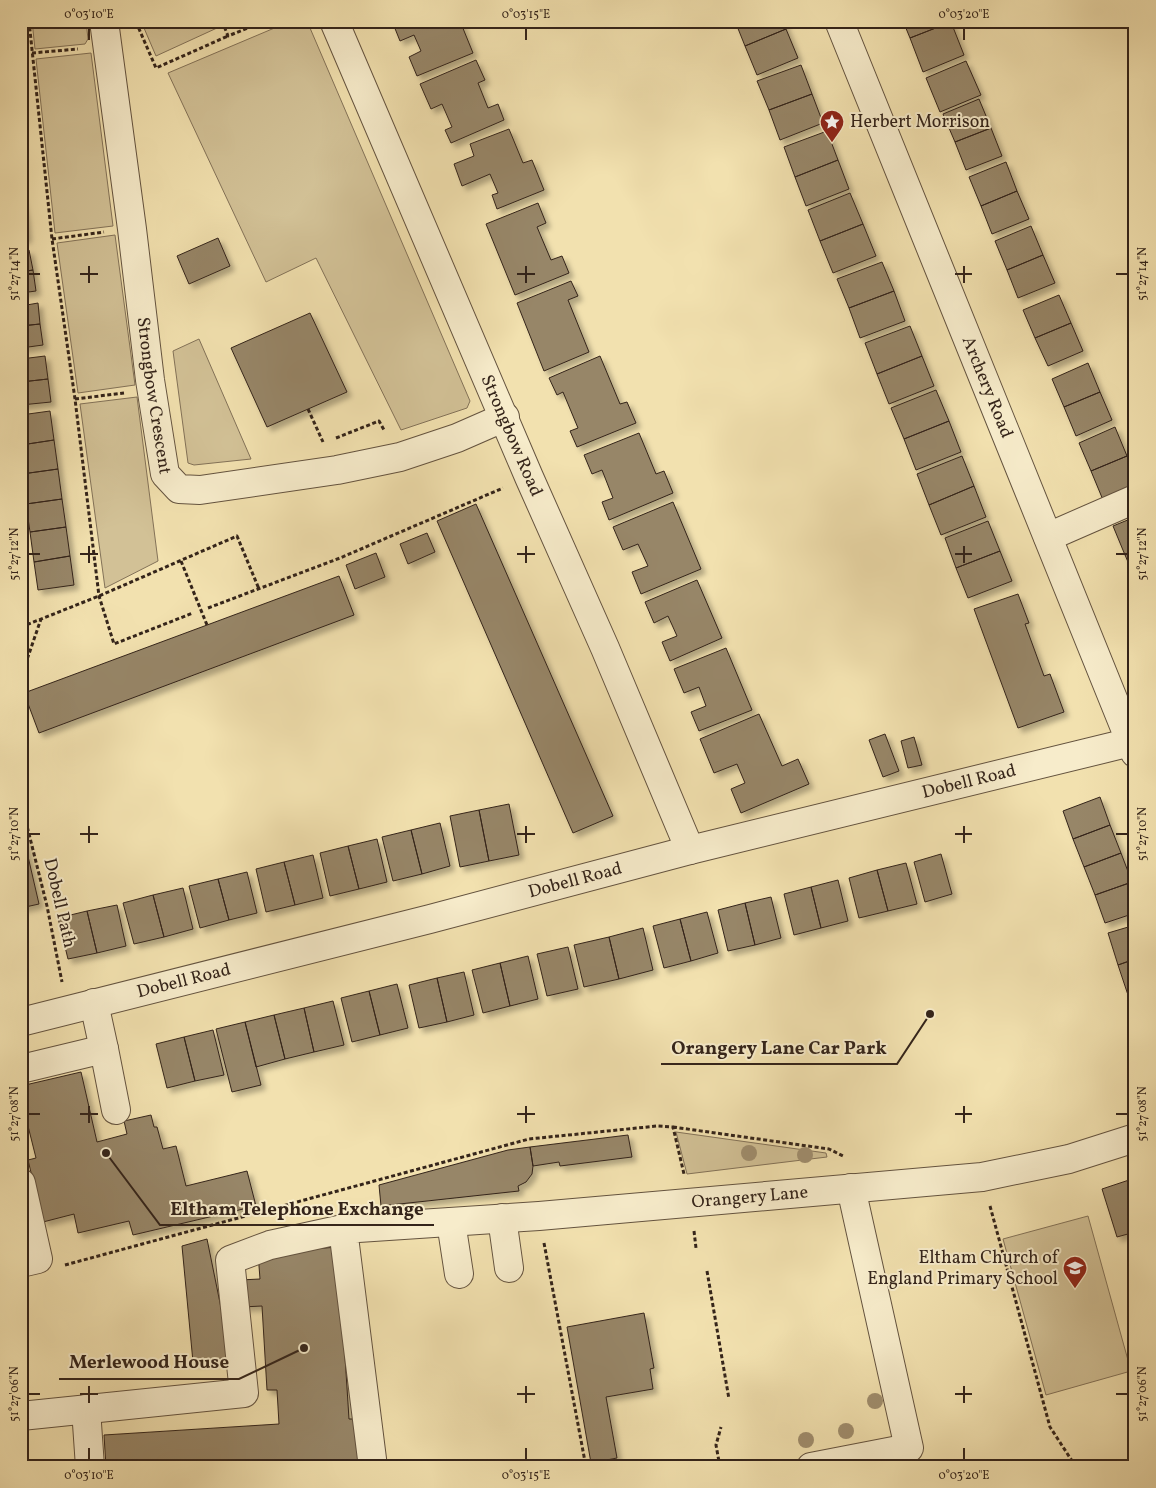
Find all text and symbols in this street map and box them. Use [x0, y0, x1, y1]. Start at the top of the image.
text: 0°03'10"E [64, 7, 114, 23]
text: 0°03'15"E [502, 7, 550, 23]
text: 0°03'20"E [938, 7, 990, 23]
place icon: Herbert Morrison [819, 109, 845, 143]
place label: Herbert Morrison [850, 110, 990, 135]
text: 51°27'14"N [7, 247, 23, 301]
text: 51°27'14"N [1135, 247, 1151, 301]
street label: Strongbow Crescent [130, 316, 177, 476]
street label: Archery Road [955, 332, 1019, 442]
street label: Strongbow Road [474, 371, 549, 501]
text: 51°27'12"N [7, 527, 23, 581]
text: 51°27'12"N [1135, 527, 1151, 581]
street label: Dobell Road [919, 758, 1019, 805]
text: 51°27'10"N [7, 807, 23, 861]
text: 51°27'10"N [1135, 807, 1151, 861]
street label: Dobell Path [37, 856, 82, 951]
street label: Dobell Road [526, 856, 625, 905]
street label: Dobell Road [134, 957, 234, 1005]
callout: Orangery Lane Car Park [661, 1030, 897, 1064]
text: Orangery Lane Car Park [671, 1036, 887, 1062]
text: 51°27'08"N [7, 1086, 23, 1142]
text: 51°27'08"N [1135, 1086, 1151, 1142]
street label: Orangery Lane [691, 1180, 809, 1215]
callout: Eltham Telephone Exchange [160, 1191, 434, 1225]
text: Eltham Telephone Exchange [170, 1197, 424, 1223]
place label: Eltham Church of England Primary School [867, 1246, 1060, 1292]
school or university icon: Eltham Church of England Primary School [1062, 1255, 1088, 1289]
callout: Merlewood House [59, 1345, 239, 1379]
text: Merlewood House [69, 1350, 229, 1376]
text: 51°27'06"N [7, 1366, 23, 1422]
text: 51°27'06"N [1135, 1366, 1151, 1422]
text: 0°03'10"E [64, 1468, 114, 1484]
text: 0°03'15"E [502, 1468, 550, 1484]
text: 0°03'20"E [938, 1468, 990, 1484]

